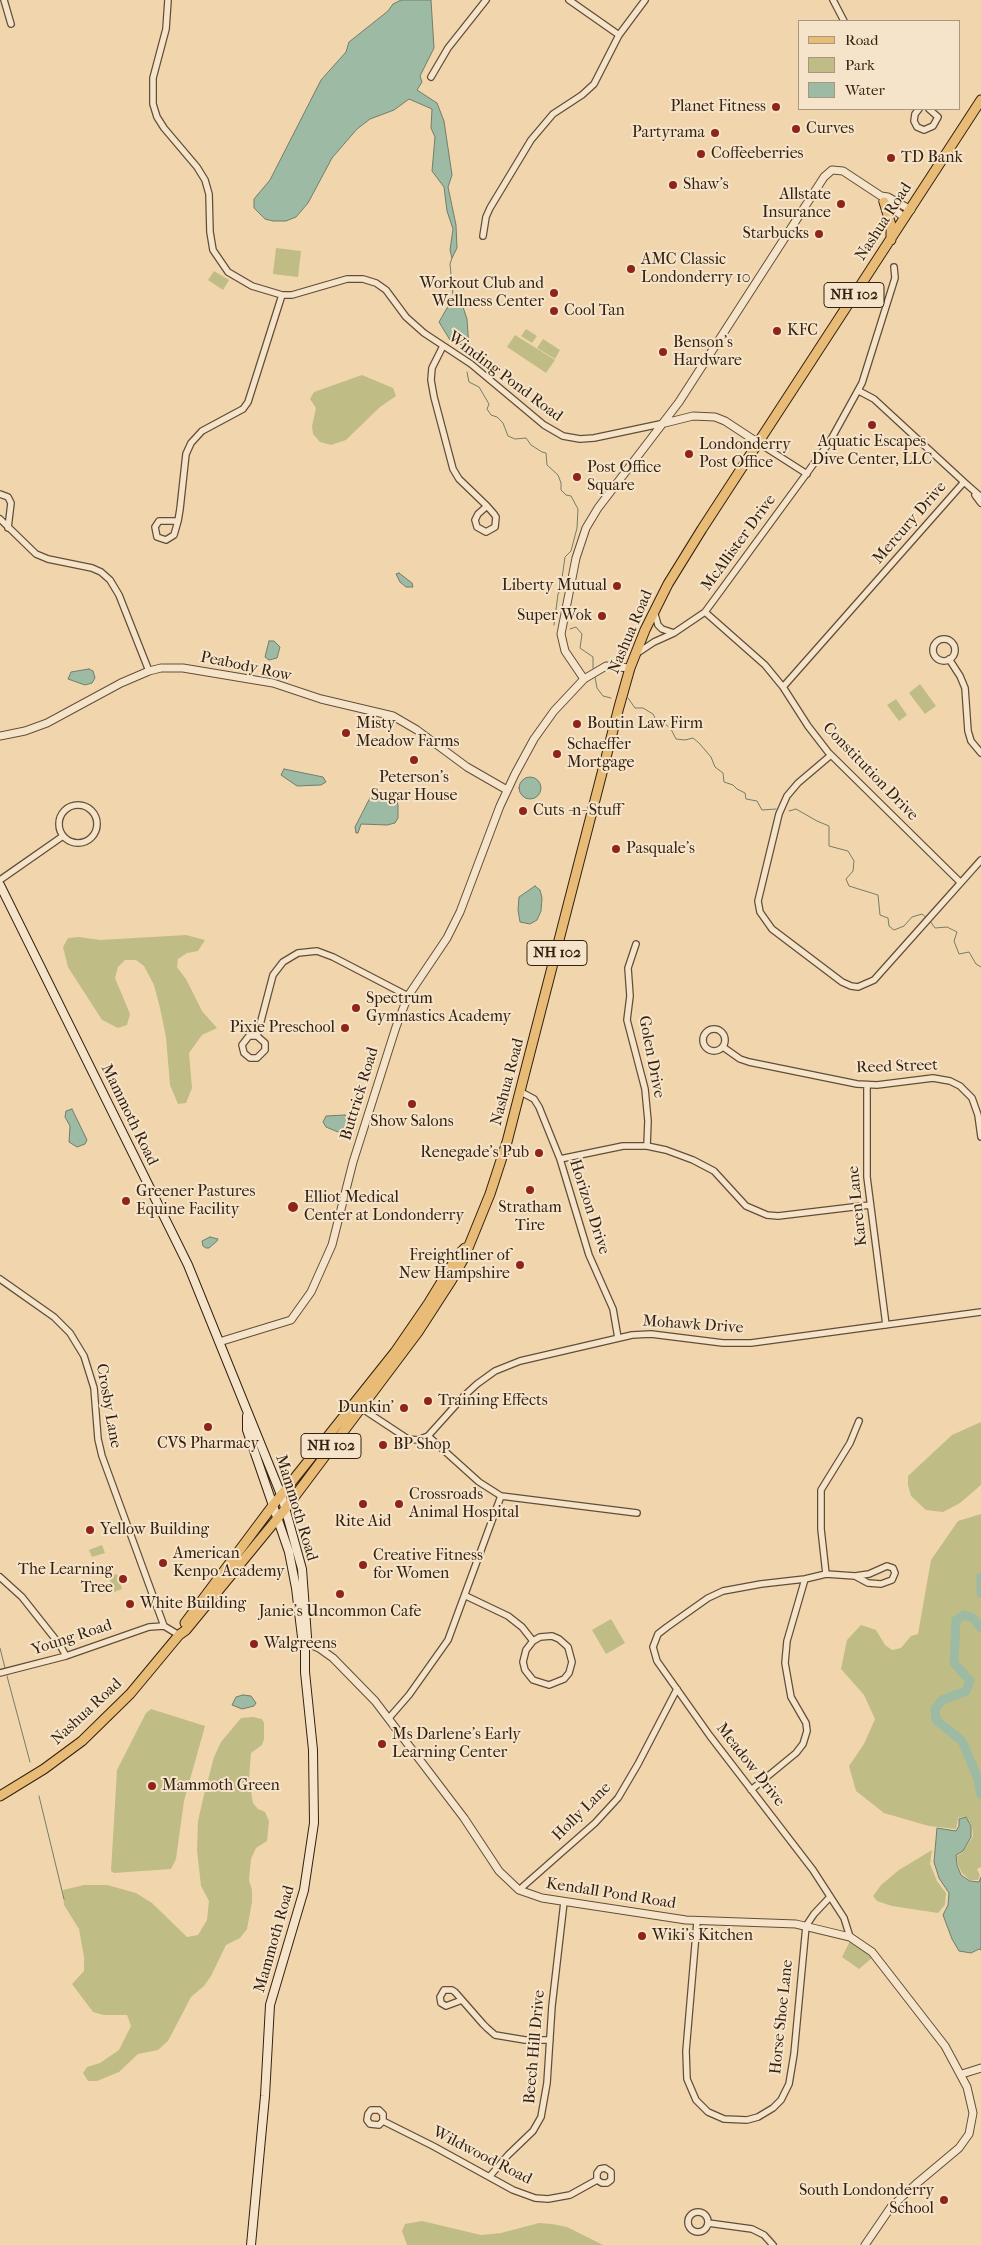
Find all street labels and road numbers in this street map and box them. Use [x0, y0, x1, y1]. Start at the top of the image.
street label: Nashua Road [852, 179, 916, 265]
road number: NH 102 [824, 282, 884, 308]
street label: Winding Pond Road [444, 328, 566, 426]
street label: Mercury Drive [869, 478, 951, 568]
street label: McAllister Drive [698, 491, 780, 595]
street label: Nashua Road [605, 587, 657, 677]
street label: Peabody Row [199, 648, 293, 686]
street label: Constitution Drive [818, 719, 922, 825]
road number: NH 102 [527, 940, 587, 966]
street label: Golen Drive [634, 1014, 668, 1100]
street label: Nashua Road [487, 1036, 529, 1128]
street label: Buttrick Road [337, 1045, 383, 1143]
street label: Reed Street [856, 1056, 938, 1078]
street label: Mammoth Road [96, 1061, 162, 1169]
street label: Horizon Drive [565, 1157, 613, 1257]
street label: Karen Lane [844, 1165, 872, 1247]
street label: Mohawk Drive [642, 1312, 744, 1338]
street label: Crosby Lane [91, 1362, 125, 1450]
road number: NH 102 [301, 1434, 361, 1458]
street label: Mammoth Road [271, 1452, 321, 1564]
street label: Young Road [29, 1616, 115, 1660]
street label: Nashua Road [48, 1675, 126, 1749]
street label: Meadow Drive [711, 1719, 789, 1811]
street label: Holly Lane [549, 1779, 615, 1845]
street label: Kendall Pond Road [545, 1874, 677, 1914]
street label: Mammoth Road [251, 1883, 299, 1995]
street label: Horse Shoe Lane [766, 1959, 798, 2075]
street label: Beech Hill Drive [520, 1989, 550, 2105]
street label: Wildwood Road [429, 2123, 535, 2189]

